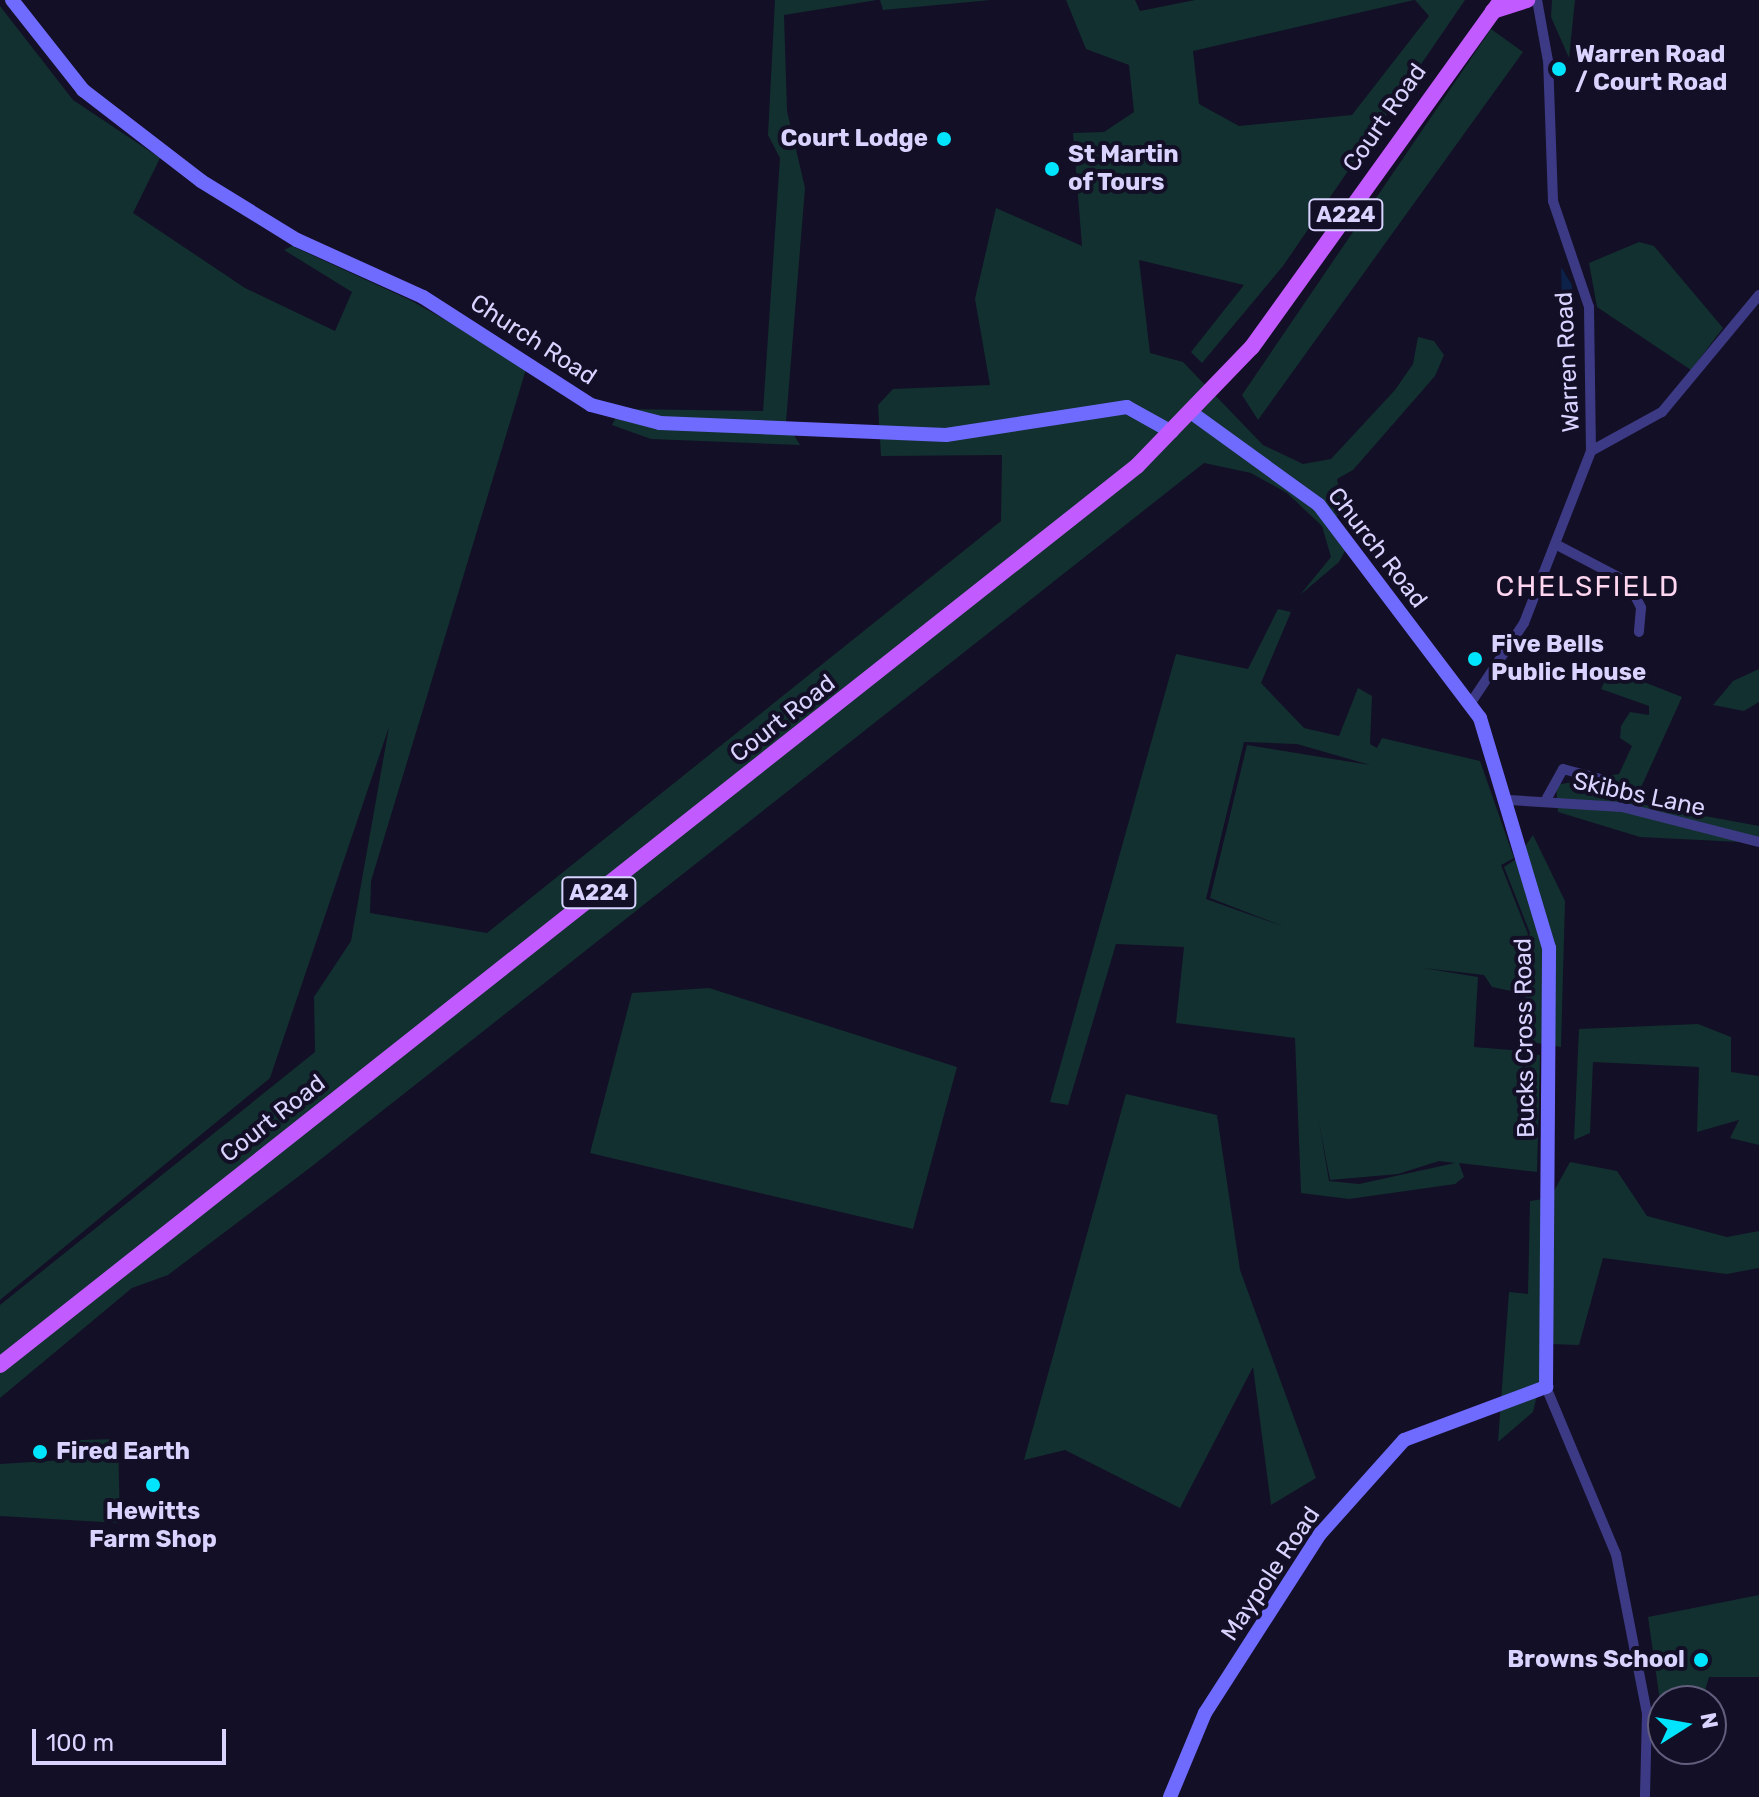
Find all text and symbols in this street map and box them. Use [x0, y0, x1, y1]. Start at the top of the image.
place label: Warren Road / Court Road [1575, 41, 1727, 97]
street label: Court Road [1337, 58, 1433, 178]
marker: Warren Road / Court Road [1550, 60, 1568, 78]
place label: Court Lodge [780, 125, 928, 153]
marker: Court Lodge [935, 130, 953, 148]
place label: St Martin of Tours [1068, 141, 1179, 197]
marker: St Martin of Tours [1043, 160, 1061, 178]
road number: A224 [1308, 197, 1384, 233]
street label: Church Road [465, 289, 601, 391]
street label: Warren Road [1550, 291, 1586, 433]
street label: Church Road [1321, 482, 1433, 614]
district label: CHELSFIELD [1496, 570, 1680, 604]
place label: Five Bells Public House [1491, 631, 1646, 687]
marker: Five Bells Public House [1466, 650, 1484, 668]
street label: Court Road [725, 669, 841, 769]
street label: Skibbs Lane [1570, 767, 1708, 823]
road number: A224 [561, 875, 637, 911]
street label: Bucks Cross Road [1509, 938, 1541, 1138]
street label: Court Road [215, 1069, 331, 1169]
place label: Fired Earth [56, 1438, 190, 1466]
marker: Fired Earth [31, 1443, 49, 1461]
marker: Hewitts Farm Shop [144, 1476, 162, 1494]
place label: Hewitts Farm Shop [89, 1498, 217, 1554]
street label: Maypole Road [1216, 1502, 1326, 1646]
place label: Browns School [1507, 1646, 1685, 1674]
marker: Browns School [1692, 1651, 1710, 1669]
north arrow [1647, 1685, 1727, 1765]
text: N [1694, 1710, 1724, 1731]
scale bar [36, 1713, 230, 1763]
text: 100 m [46, 1729, 114, 1757]

